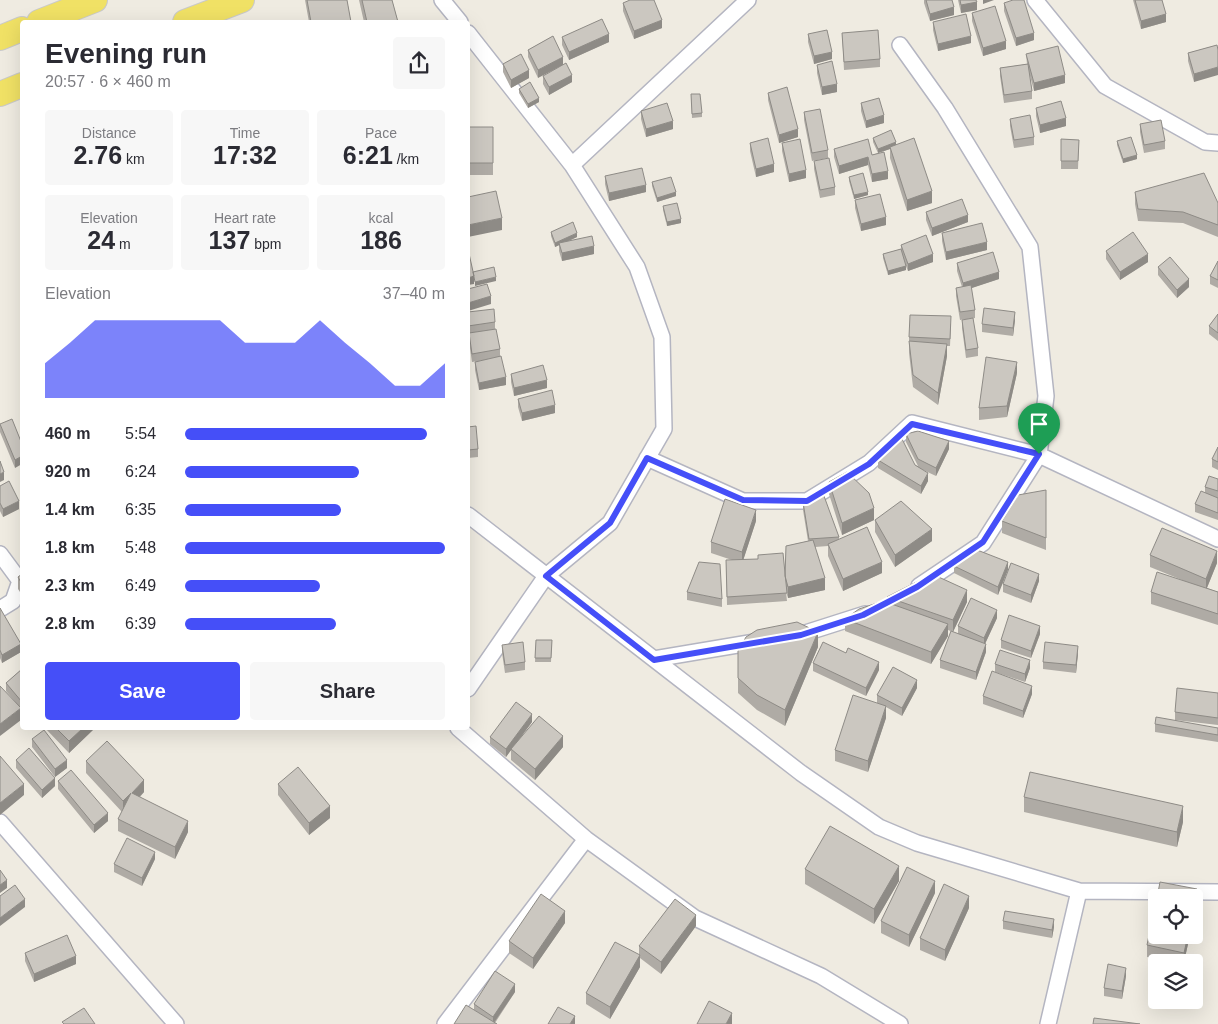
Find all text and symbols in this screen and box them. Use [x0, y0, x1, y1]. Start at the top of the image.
button: share [393, 37, 445, 89]
text: Evening run [45, 38, 207, 69]
text: 20:57 · 6 × 460 m [45, 73, 171, 90]
text: Distance [82, 125, 136, 141]
text: Time [230, 125, 260, 141]
text: Pace [365, 125, 397, 141]
text: 2.76 [73, 141, 122, 169]
text: 17:32 [213, 141, 277, 169]
text: 6:21 [343, 141, 393, 169]
text: km [122, 151, 145, 167]
text: /km [393, 151, 419, 167]
text: Elevation [80, 210, 138, 226]
text: Heart rate [214, 210, 276, 226]
text: kcal [369, 210, 393, 226]
text: 24 [87, 226, 115, 254]
text: 137 [209, 226, 250, 254]
text: 186 [360, 226, 402, 254]
text: m [115, 236, 131, 252]
text: bpm [250, 236, 281, 252]
text: Elevation [45, 285, 111, 302]
text: 37–40 m [383, 285, 445, 302]
pin [1018, 403, 1060, 454]
icon: arrive [1025, 410, 1053, 438]
text: 460 m [45, 425, 90, 442]
text: 5:54 [125, 425, 156, 442]
text: 920 m [45, 463, 90, 480]
text: 6:24 [125, 463, 156, 480]
text: 1.4 km [45, 501, 95, 518]
text: 6:35 [125, 501, 156, 518]
text: 1.8 km [45, 539, 95, 556]
text: 5:48 [125, 539, 156, 556]
text: 2.3 km [45, 577, 95, 594]
text: 6:49 [125, 577, 156, 594]
text: 2.8 km [45, 615, 95, 632]
text: 6:39 [125, 615, 156, 632]
button: Save [45, 662, 240, 720]
button: Share [250, 662, 445, 720]
map controls [1148, 889, 1203, 1009]
button: locate [1148, 889, 1203, 944]
button: layers [1148, 954, 1203, 1009]

